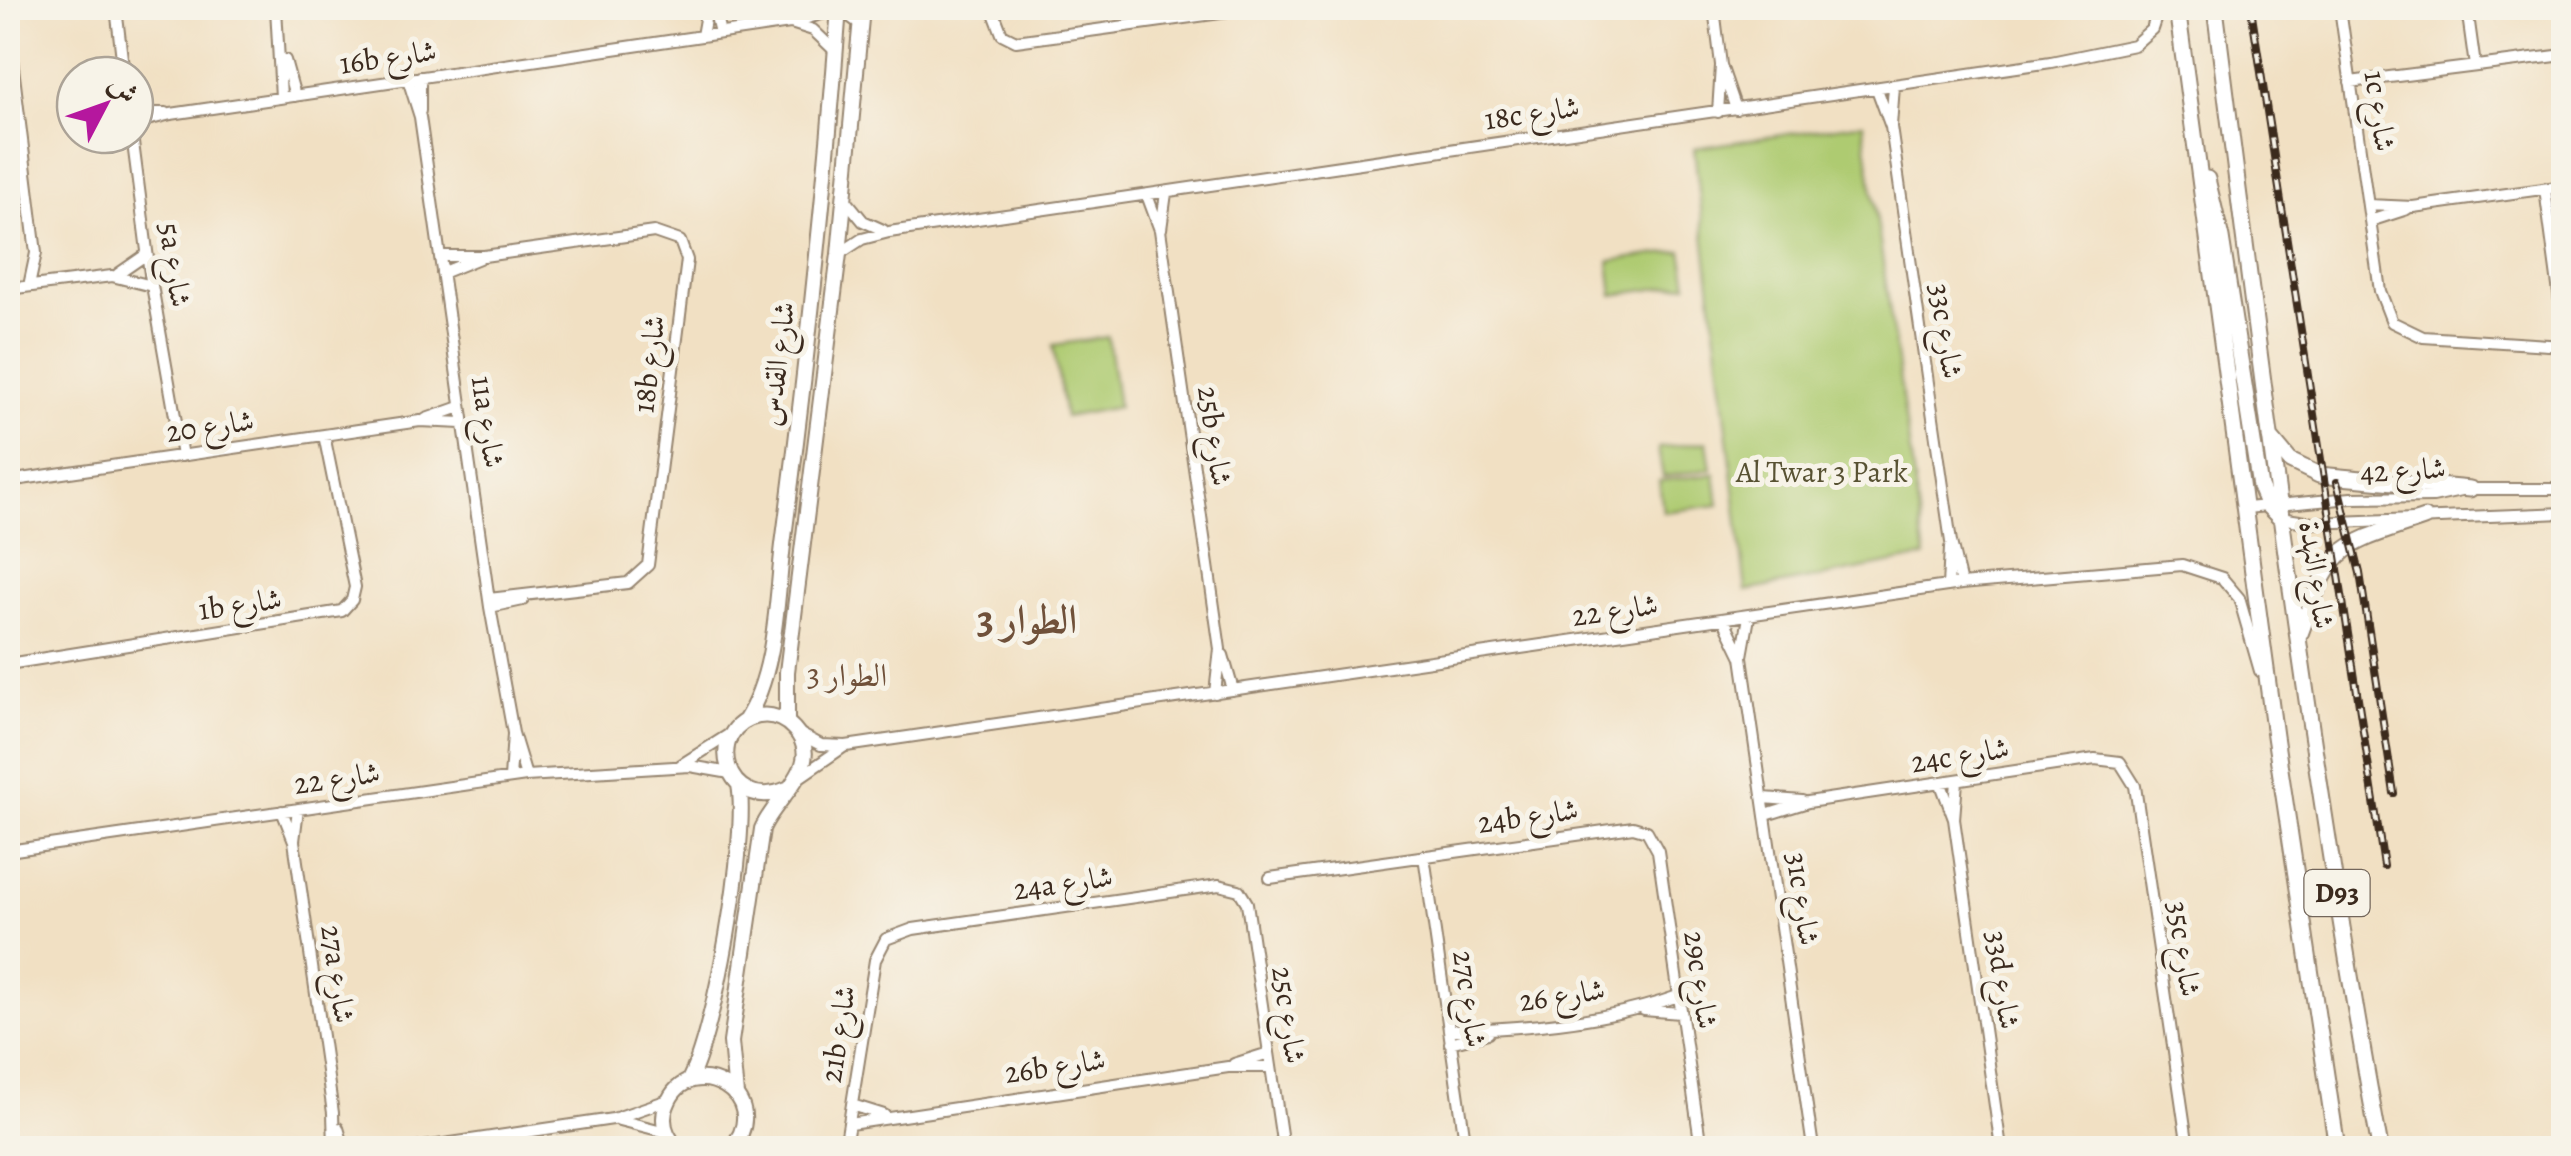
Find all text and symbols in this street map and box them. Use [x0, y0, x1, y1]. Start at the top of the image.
street label: 16b شارع [337, 30, 440, 89]
north arrow [55, 55, 155, 155]
text: ش [100, 66, 147, 112]
street label: 1c شارع [2350, 68, 2405, 155]
street label: 18c شارع [1482, 87, 1583, 144]
street label: 5a شارع [144, 220, 201, 311]
street label: 33c شارع [1915, 281, 1972, 382]
street label: شارع القدس [750, 300, 809, 429]
street label: 18b شارع [623, 313, 680, 416]
street label: 11a شارع [457, 373, 514, 471]
street label: 25b شارع [1183, 383, 1242, 489]
street label: شارع 20 [164, 400, 257, 457]
street label: شارع 42 [2359, 448, 2447, 497]
park label: Al Twar 3 Park [1735, 452, 1908, 492]
street label: شارع النهدة [2285, 518, 2344, 632]
street label: 1b شارع [196, 578, 285, 635]
street label: شارع 22 [1569, 584, 1661, 641]
district label: الطوار 3 [977, 592, 1077, 647]
district label: الطوار 3 [807, 653, 887, 697]
street label: 24c شارع [1908, 728, 2013, 787]
street label: شارع 22 [291, 752, 383, 809]
street label: 24b شارع [1475, 789, 1582, 848]
street label: 31c شارع [1772, 850, 1829, 949]
street label: 24a شارع [1011, 856, 1116, 915]
road number: D93 [2304, 870, 2370, 916]
street label: 35c شارع [2153, 899, 2210, 1000]
street label: 27a شارع [306, 922, 365, 1026]
street label: 29c شارع [1669, 928, 1728, 1032]
street label: 33d شارع [1971, 928, 2030, 1033]
street label: 27c شارع [1438, 948, 1497, 1051]
street label: 25c شارع [1257, 964, 1316, 1067]
street label: شارع 26 [1517, 969, 1608, 1026]
street label: 21b شارع [811, 983, 870, 1086]
street label: 26b شارع [1002, 1039, 1109, 1098]

